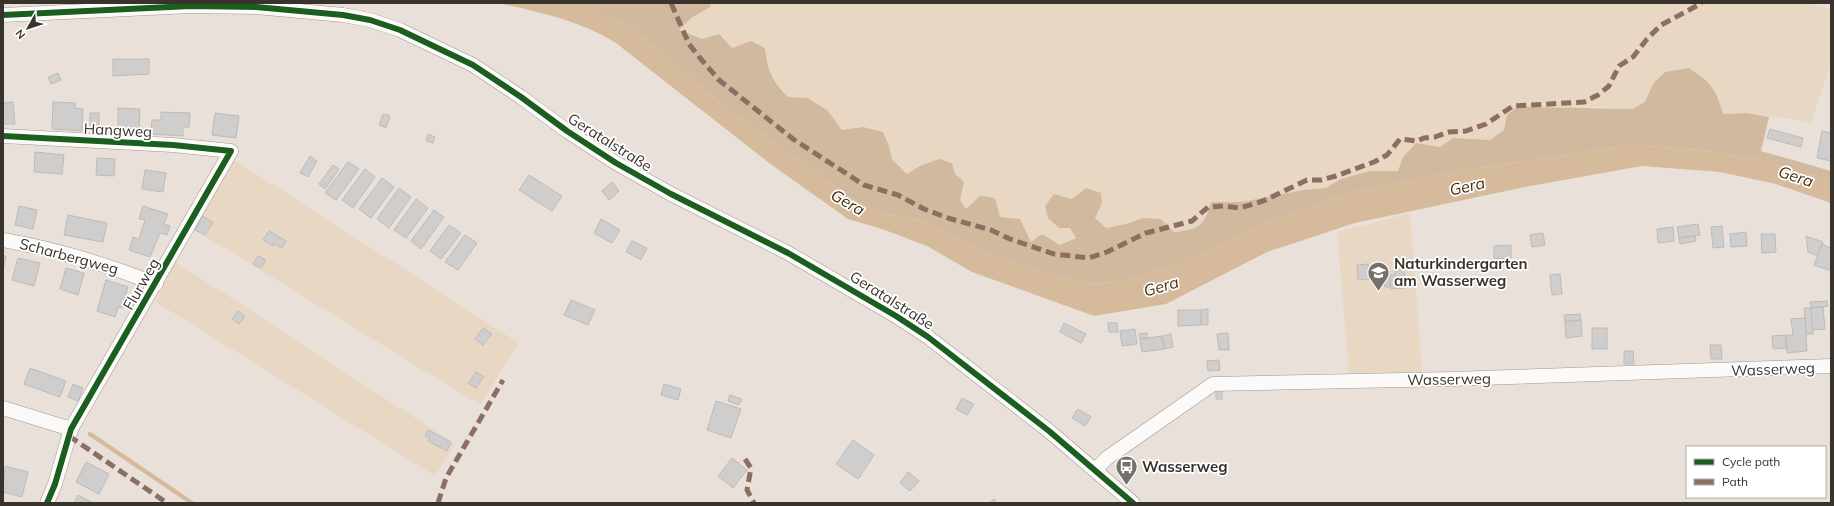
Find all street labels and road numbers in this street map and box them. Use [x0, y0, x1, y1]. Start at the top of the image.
street label: Geratalstraße [564, 109, 656, 175]
street label: Hangweg [83, 119, 153, 141]
street label: Scharbergweg [17, 234, 121, 278]
street label: Flurweg [119, 255, 163, 313]
street label: Geratalstraße [846, 267, 938, 333]
street label: Wasserweg [1731, 358, 1815, 380]
street label: Wasserweg [1407, 369, 1491, 389]

